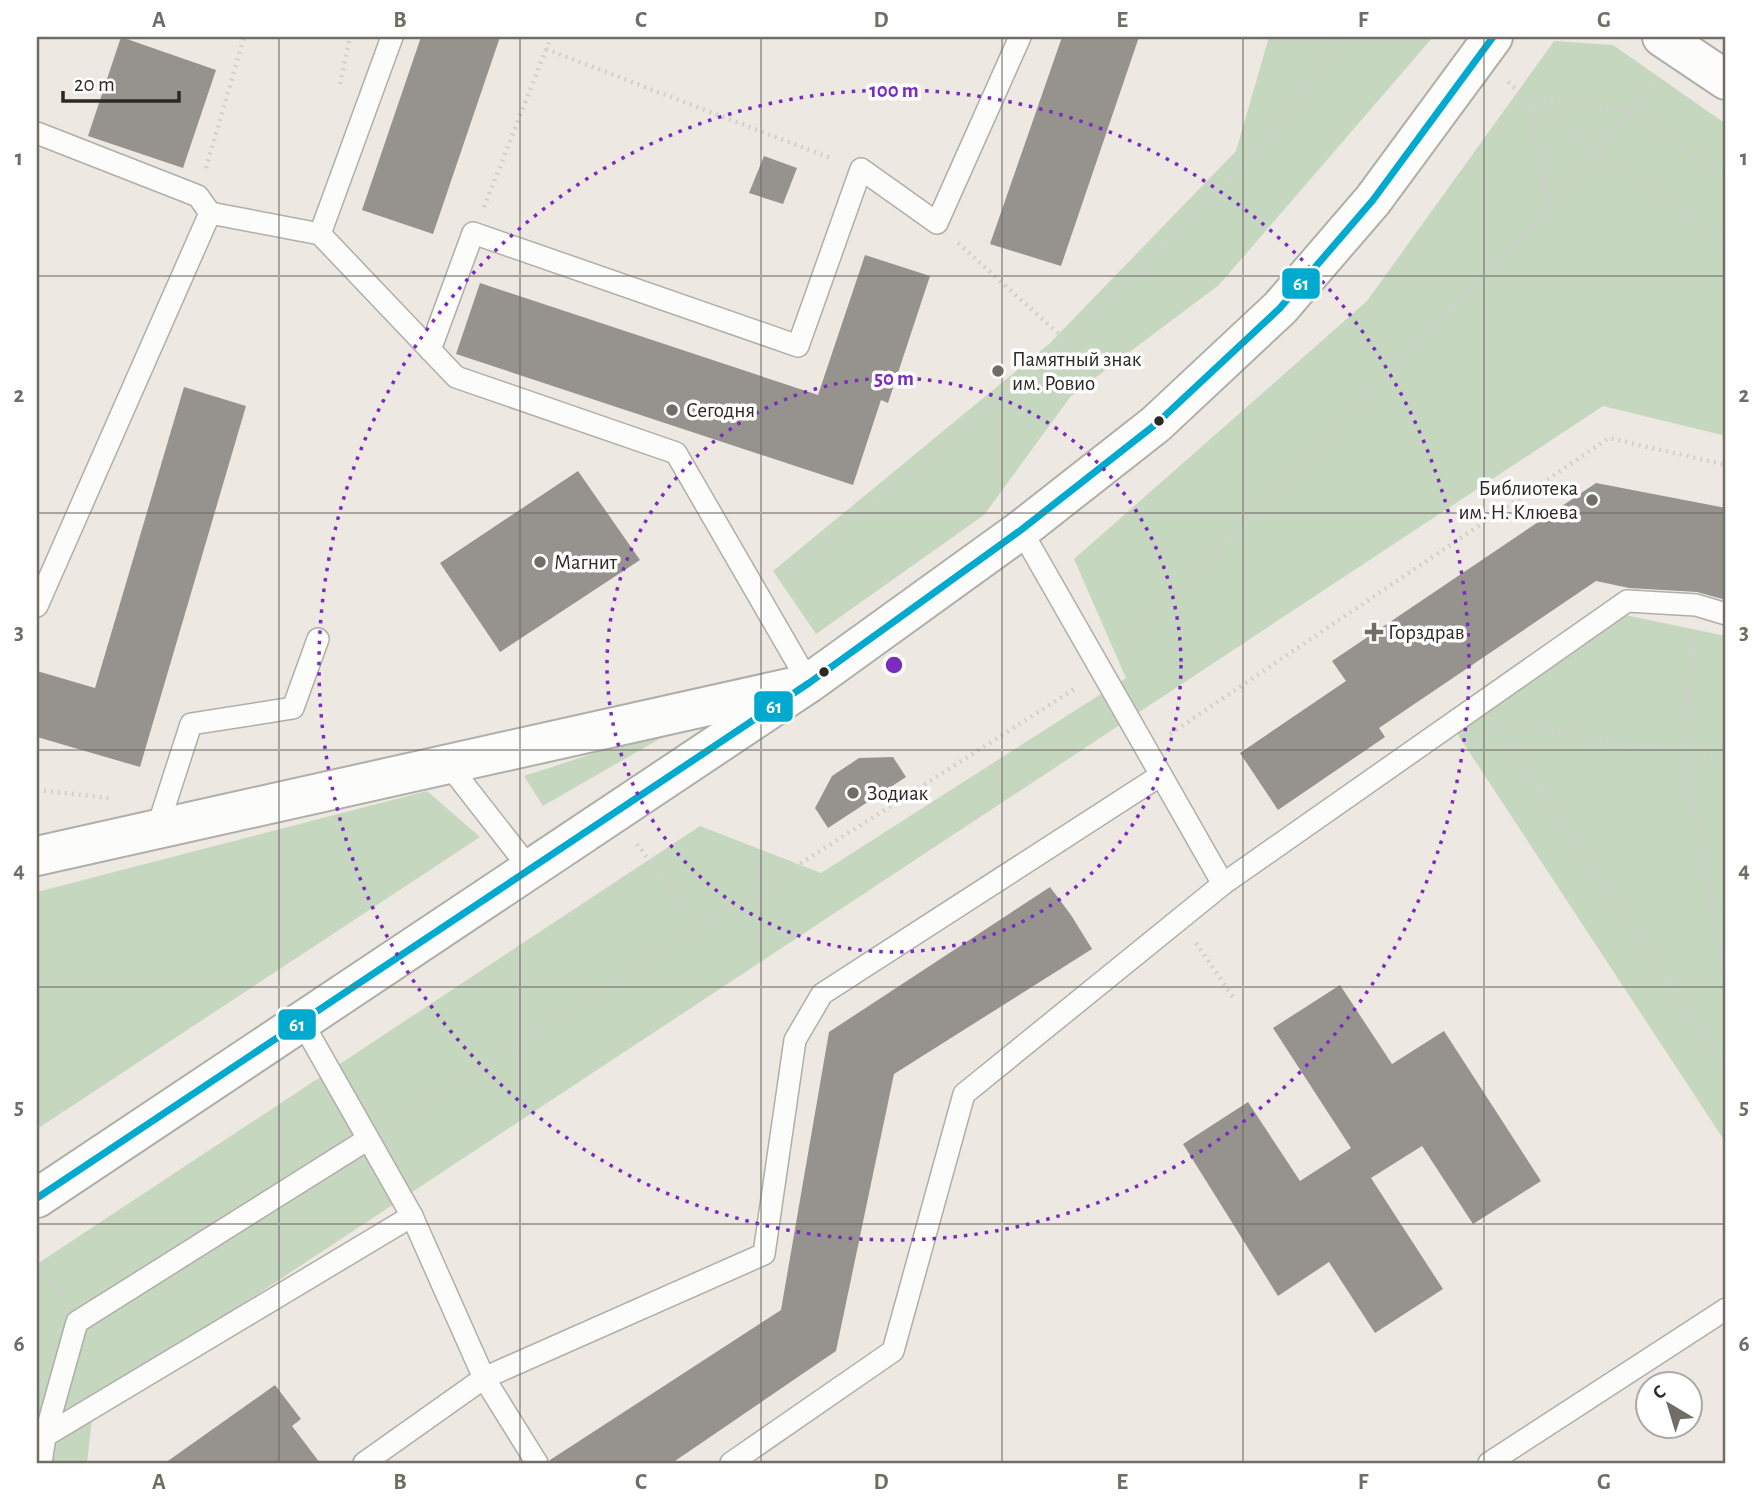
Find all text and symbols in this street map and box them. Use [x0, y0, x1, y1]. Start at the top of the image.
text: A [152, 9, 166, 32]
text: B [393, 9, 407, 32]
text: C [635, 9, 647, 32]
text: D [873, 9, 889, 32]
text: E [1116, 9, 1128, 32]
text: F [1358, 9, 1369, 32]
text: G [1597, 9, 1611, 32]
scale bar [63, 60, 178, 104]
text: 20 m [74, 74, 115, 95]
text: 100 m [869, 80, 919, 101]
text: 1 [15, 147, 23, 170]
text: 1 [1740, 147, 1748, 170]
line badge: 61 [1281, 267, 1321, 300]
text: 61 [1293, 275, 1309, 294]
place label: Памятный знак им. Ровио [1012, 349, 1142, 394]
marker: Памятный знак им. Ровио [990, 363, 1006, 379]
text: 50 m [874, 368, 914, 389]
text: 2 [14, 384, 25, 407]
text: 2 [1739, 384, 1750, 407]
place label: Сегодня [686, 400, 755, 421]
marker: Сегодня [664, 402, 680, 418]
unlabelled marker [1152, 414, 1166, 428]
place label: Библиотека им. Н. Клюева [1458, 478, 1578, 523]
marker: Библиотека им. Н. Клюева [1584, 492, 1600, 508]
place label: Магнит [554, 552, 618, 573]
marker: Магнит [532, 554, 548, 570]
text: 3 [14, 621, 24, 644]
text: 3 [1739, 621, 1749, 644]
place label: Горздрав [1388, 622, 1465, 643]
marker: Горздрав [1366, 624, 1382, 640]
centre of rings [882, 653, 906, 677]
unlabelled marker [817, 665, 831, 679]
line badge: 61 [753, 690, 794, 723]
text: 61 [766, 698, 782, 717]
place label: Зодиак [867, 783, 929, 804]
marker: Зодиак [845, 785, 861, 801]
text: 4 [13, 859, 25, 882]
text: 4 [1738, 859, 1750, 882]
line badge: 61 [277, 1008, 317, 1041]
text: 61 [289, 1016, 305, 1035]
text: 5 [14, 1096, 24, 1119]
text: 5 [1739, 1096, 1749, 1119]
text: 6 [13, 1333, 25, 1356]
text: 6 [1738, 1333, 1750, 1356]
north arrow [1634, 1370, 1704, 1440]
text: С [1649, 1382, 1669, 1404]
text: A [152, 1471, 166, 1494]
text: B [393, 1471, 407, 1494]
text: C [635, 1471, 647, 1494]
text: D [873, 1471, 889, 1494]
text: E [1116, 1471, 1128, 1494]
text: F [1358, 1471, 1369, 1494]
text: G [1597, 1471, 1611, 1494]

